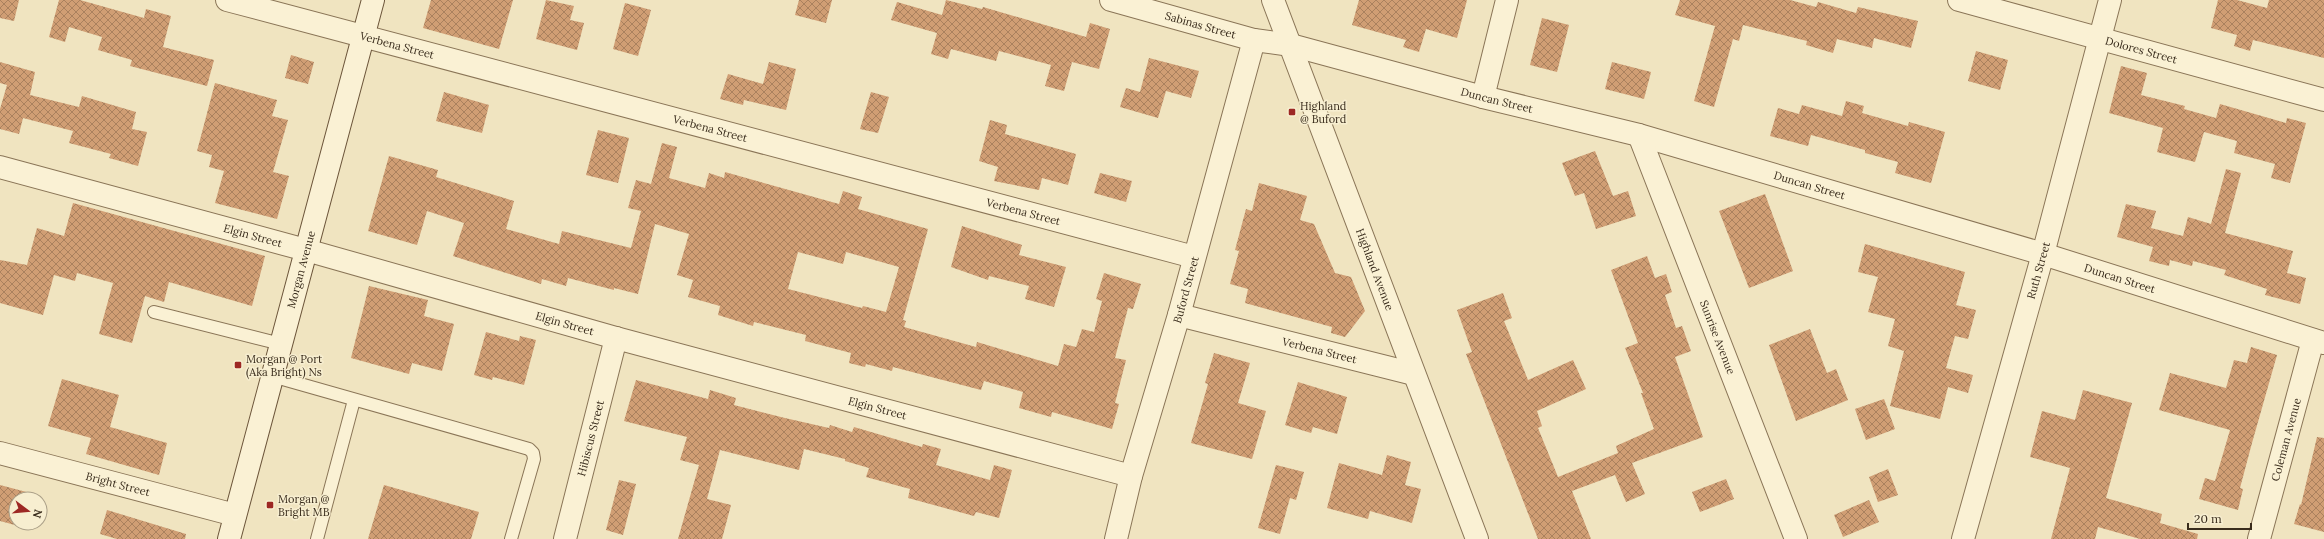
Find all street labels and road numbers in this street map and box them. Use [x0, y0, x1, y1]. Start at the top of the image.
street label: Sabinas Street [1164, 8, 1238, 42]
street label: Verbena Street [357, 28, 437, 62]
street label: Dolores Street [2104, 33, 2180, 67]
street label: Duncan Street [1459, 84, 1535, 116]
street label: Verbena Street [671, 112, 750, 145]
street label: Duncan Street [1772, 168, 1848, 203]
street label: Verbena Street [984, 195, 1063, 228]
street label: Elgin Street [222, 221, 284, 250]
street label: Highland Avenue [1353, 226, 1397, 312]
street label: Morgan Avenue [284, 229, 318, 310]
street label: Ruth Street [2024, 240, 2053, 300]
street label: Buford Street [1170, 254, 1202, 325]
street label: Duncan Street [2082, 260, 2158, 296]
street label: Sunrise Avenue [1697, 298, 1738, 376]
street label: Elgin Street [534, 308, 596, 339]
street label: Verbena Street [1280, 334, 1359, 367]
street label: Elgin Street [847, 394, 909, 423]
street label: Coleman Avenue [2268, 396, 2304, 483]
street label: Hibiscus Street [574, 398, 607, 478]
street label: Bright Street [84, 469, 152, 499]

